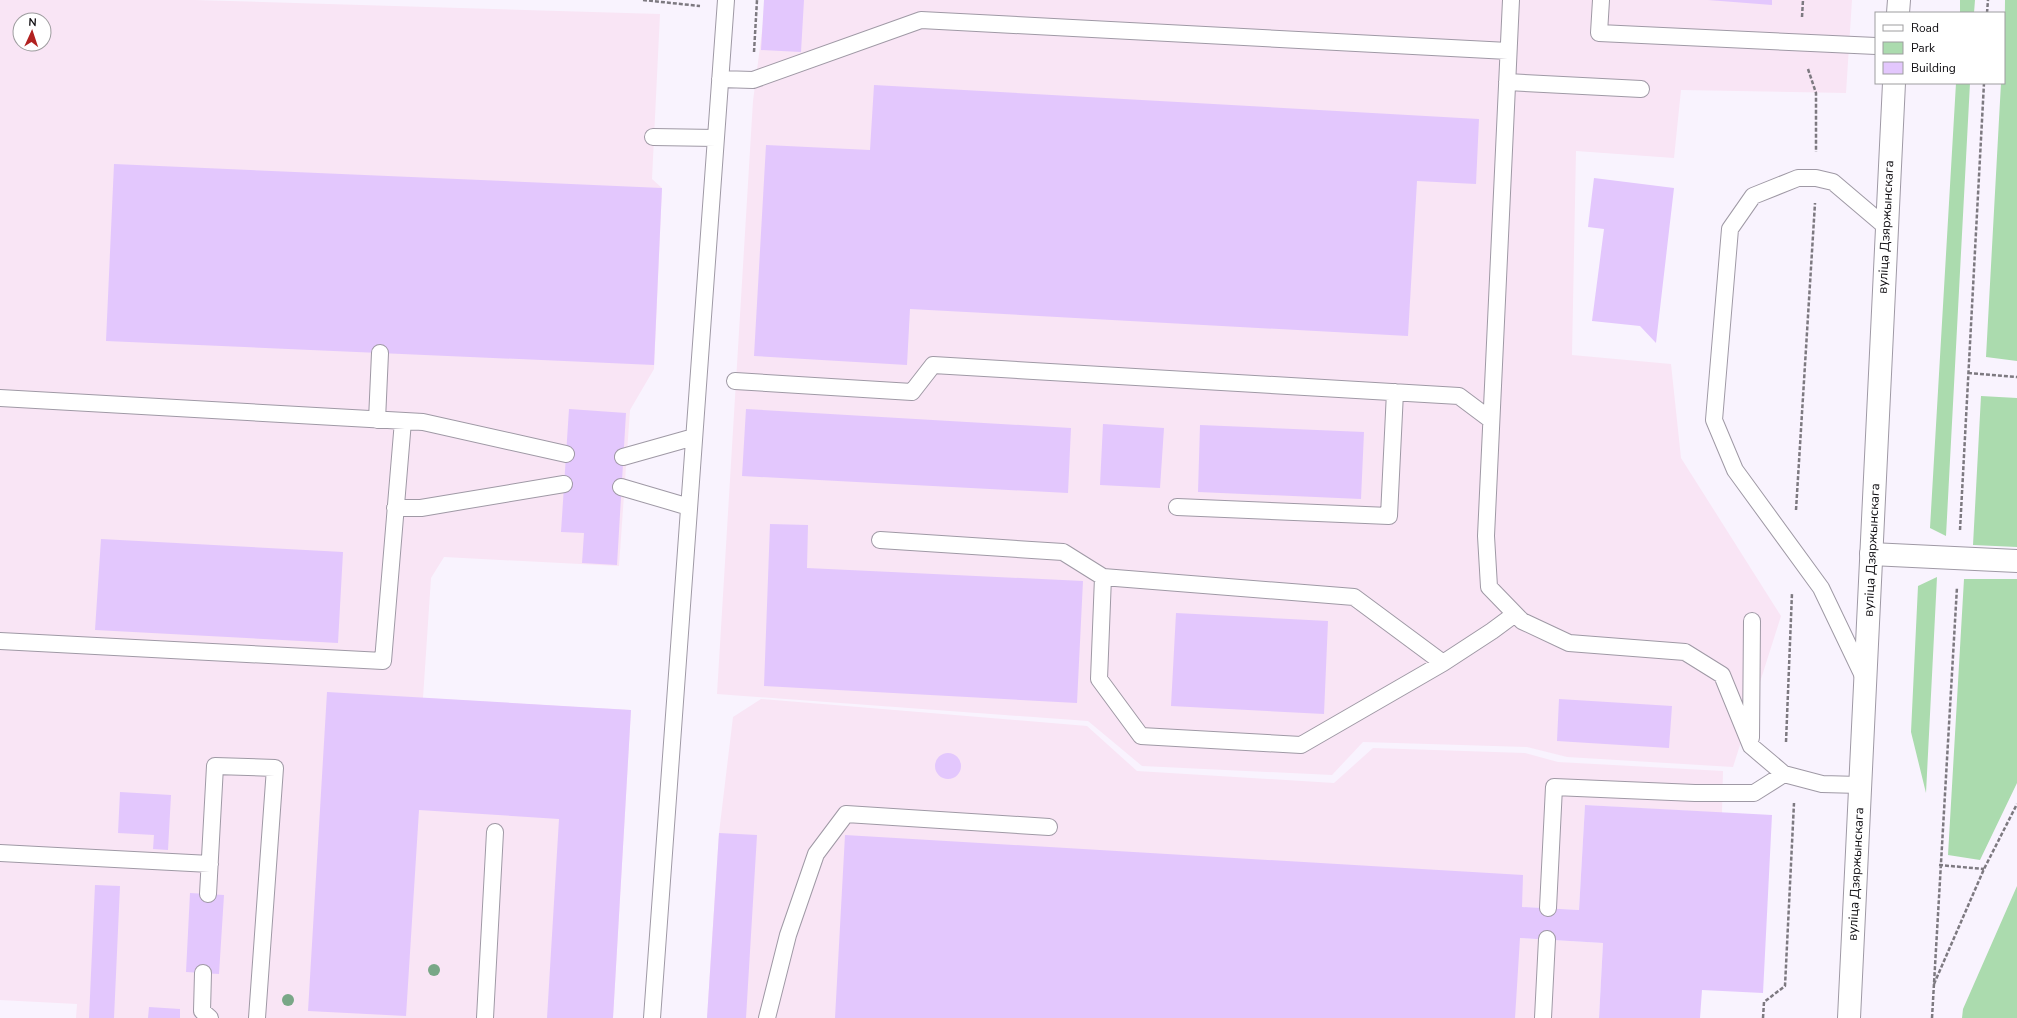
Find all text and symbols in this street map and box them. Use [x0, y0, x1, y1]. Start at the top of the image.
north arrow [12, 12, 52, 52]
legend [1875, 12, 2005, 84]
text: N [28, 15, 37, 30]
text: Road [1911, 20, 1939, 36]
text: Park [1911, 40, 1936, 56]
text: Building [1911, 60, 1956, 76]
street label: вуліца Дзяржынскага [1874, 160, 1898, 294]
street label: вуліца Дзяржынскага [1860, 483, 1884, 617]
street label: вуліца Дзяржынскага [1844, 807, 1868, 941]

